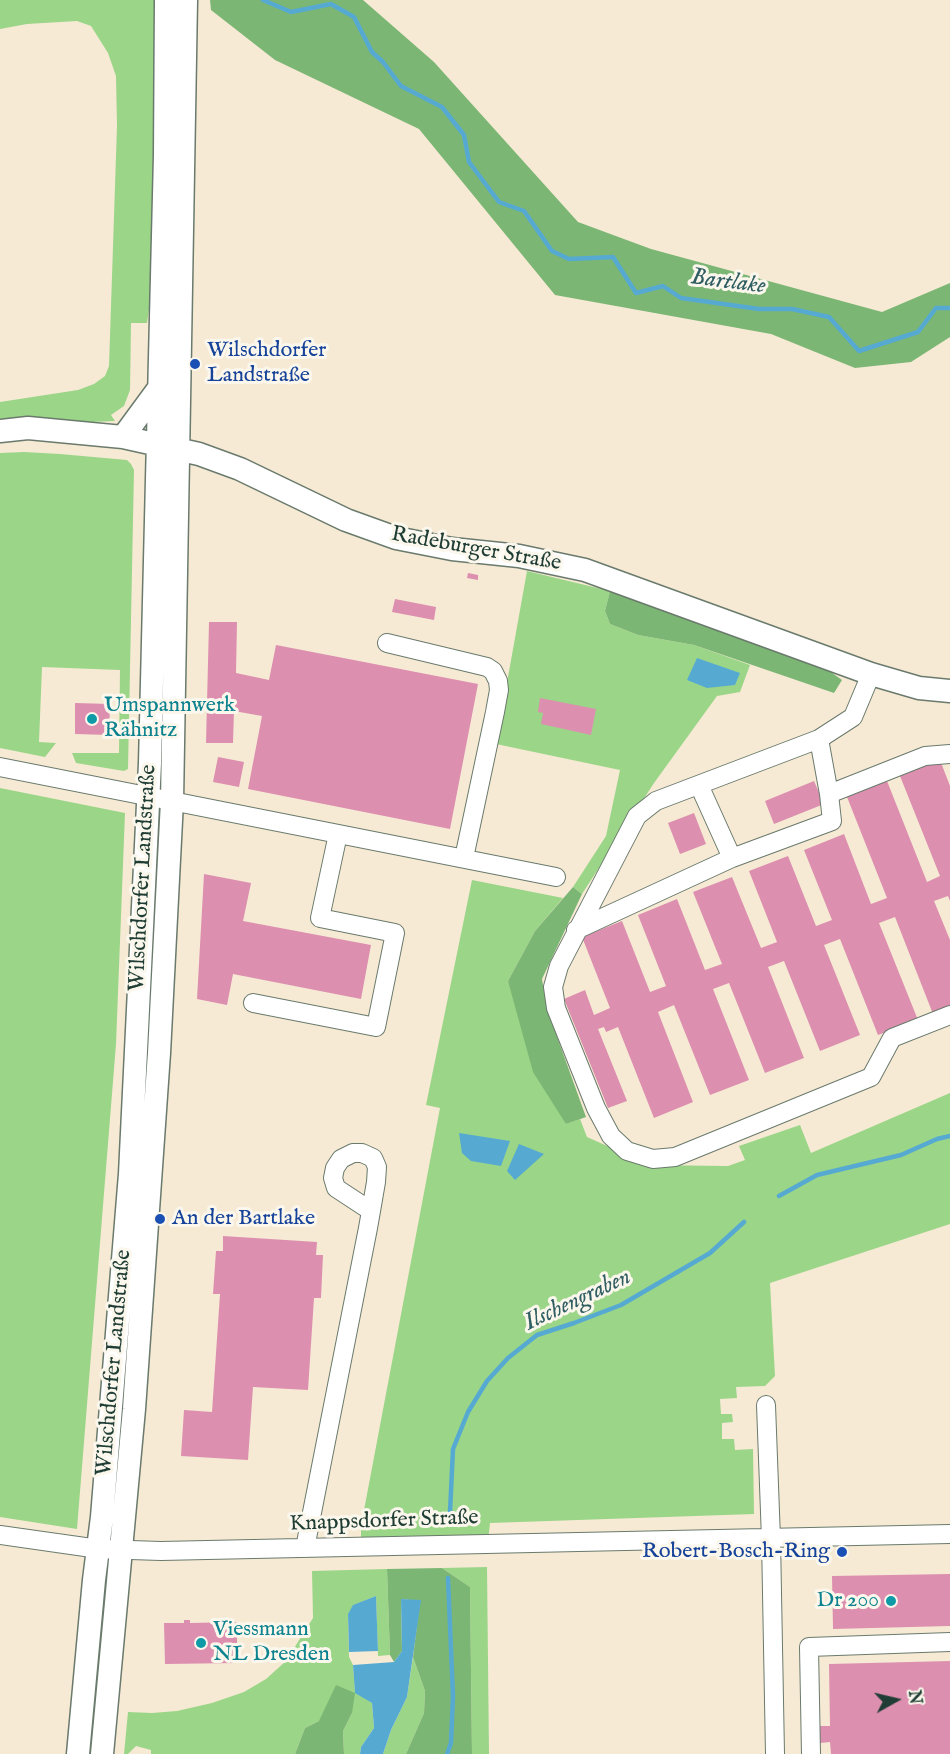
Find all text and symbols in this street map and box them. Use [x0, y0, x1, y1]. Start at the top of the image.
water label: Bartlake [689, 264, 767, 302]
place label: Wilschdorfer Landstraße [207, 338, 326, 390]
marker: Wilschdorfer Landstraße [188, 357, 202, 371]
street label: Radeburger Straße [389, 522, 563, 578]
place label: Umspannwerk Rähnitz [104, 693, 236, 744]
marker: Umspannwerk Rähnitz [85, 712, 99, 726]
street label: Wilschdorfer Landstraße [125, 764, 163, 992]
place label: An der Bartlake [172, 1206, 315, 1232]
marker: An der Bartlake [153, 1212, 167, 1226]
street label: Wilschdorfer Landstraße [92, 1249, 138, 1477]
water label: Ilschengraben [520, 1264, 636, 1338]
street label: Knappsdorfer Straße [289, 1506, 479, 1538]
place label: Robert-Bosch-Ring [642, 1539, 830, 1565]
marker: Robert-Bosch-Ring [835, 1545, 849, 1559]
place label: Dr 200 [817, 1588, 879, 1614]
marker: Dr 200 [884, 1594, 898, 1608]
place label: Viessmann NL Dresden [213, 1617, 330, 1669]
marker: Viessmann NL Dresden [194, 1636, 208, 1650]
north arrow [866, 1670, 926, 1730]
text: N [903, 1689, 925, 1706]

